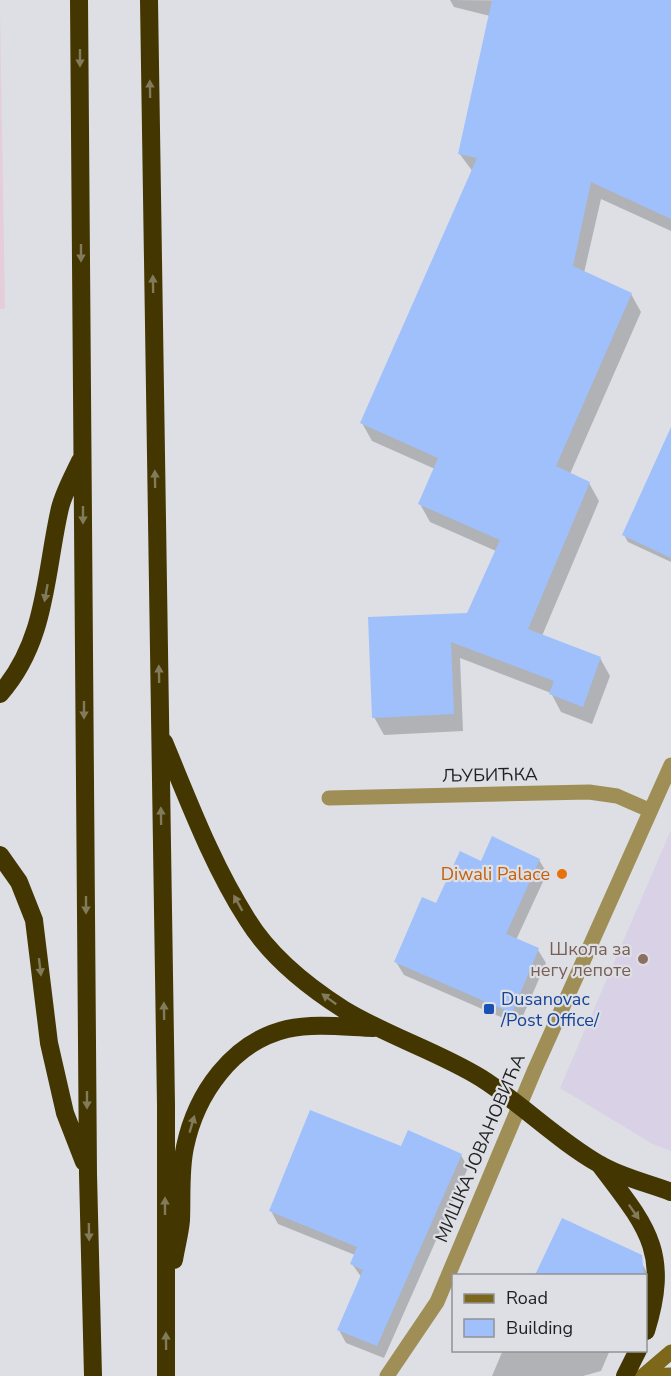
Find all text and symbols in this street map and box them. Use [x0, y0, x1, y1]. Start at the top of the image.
one-way arrow [75, 49, 85, 68]
one-way arrow [145, 79, 155, 98]
one-way arrow [76, 244, 86, 263]
one-way arrow [148, 274, 158, 293]
one-way arrow [151, 469, 160, 488]
one-way arrow [78, 506, 88, 525]
one-way arrow [41, 584, 50, 603]
one-way arrow [154, 664, 163, 683]
one-way arrow [79, 701, 89, 720]
street label: ЉУБИЋКА [442, 762, 538, 788]
one-way arrow [156, 806, 166, 825]
place label: Diwali Palace [441, 862, 550, 886]
marker: Diwali Palace [555, 867, 569, 881]
one-way arrow [232, 895, 243, 911]
one-way arrow [81, 896, 91, 915]
place label: Школа за негу лепоте [530, 937, 631, 982]
marker: Школа за негу лепоте [636, 952, 650, 966]
one-way arrow [35, 958, 45, 977]
place label: Dusanovac /Post Office/ [500, 987, 600, 1032]
one-way arrow [321, 993, 336, 1005]
one-way arrow [159, 1001, 169, 1020]
marker: Dusanovac /Post Office/ [482, 1002, 496, 1016]
street label: МИШКА ЈОВАНОВИЋА [429, 1050, 531, 1246]
one-way arrow [82, 1091, 92, 1110]
one-way arrow [188, 1115, 197, 1133]
one-way arrow [160, 1196, 170, 1215]
one-way arrow [629, 1204, 640, 1220]
one-way arrow [85, 1223, 94, 1242]
legend [452, 1274, 647, 1352]
text: Road [506, 1286, 548, 1310]
text: Building [506, 1316, 573, 1340]
one-way arrow [161, 1332, 171, 1351]

